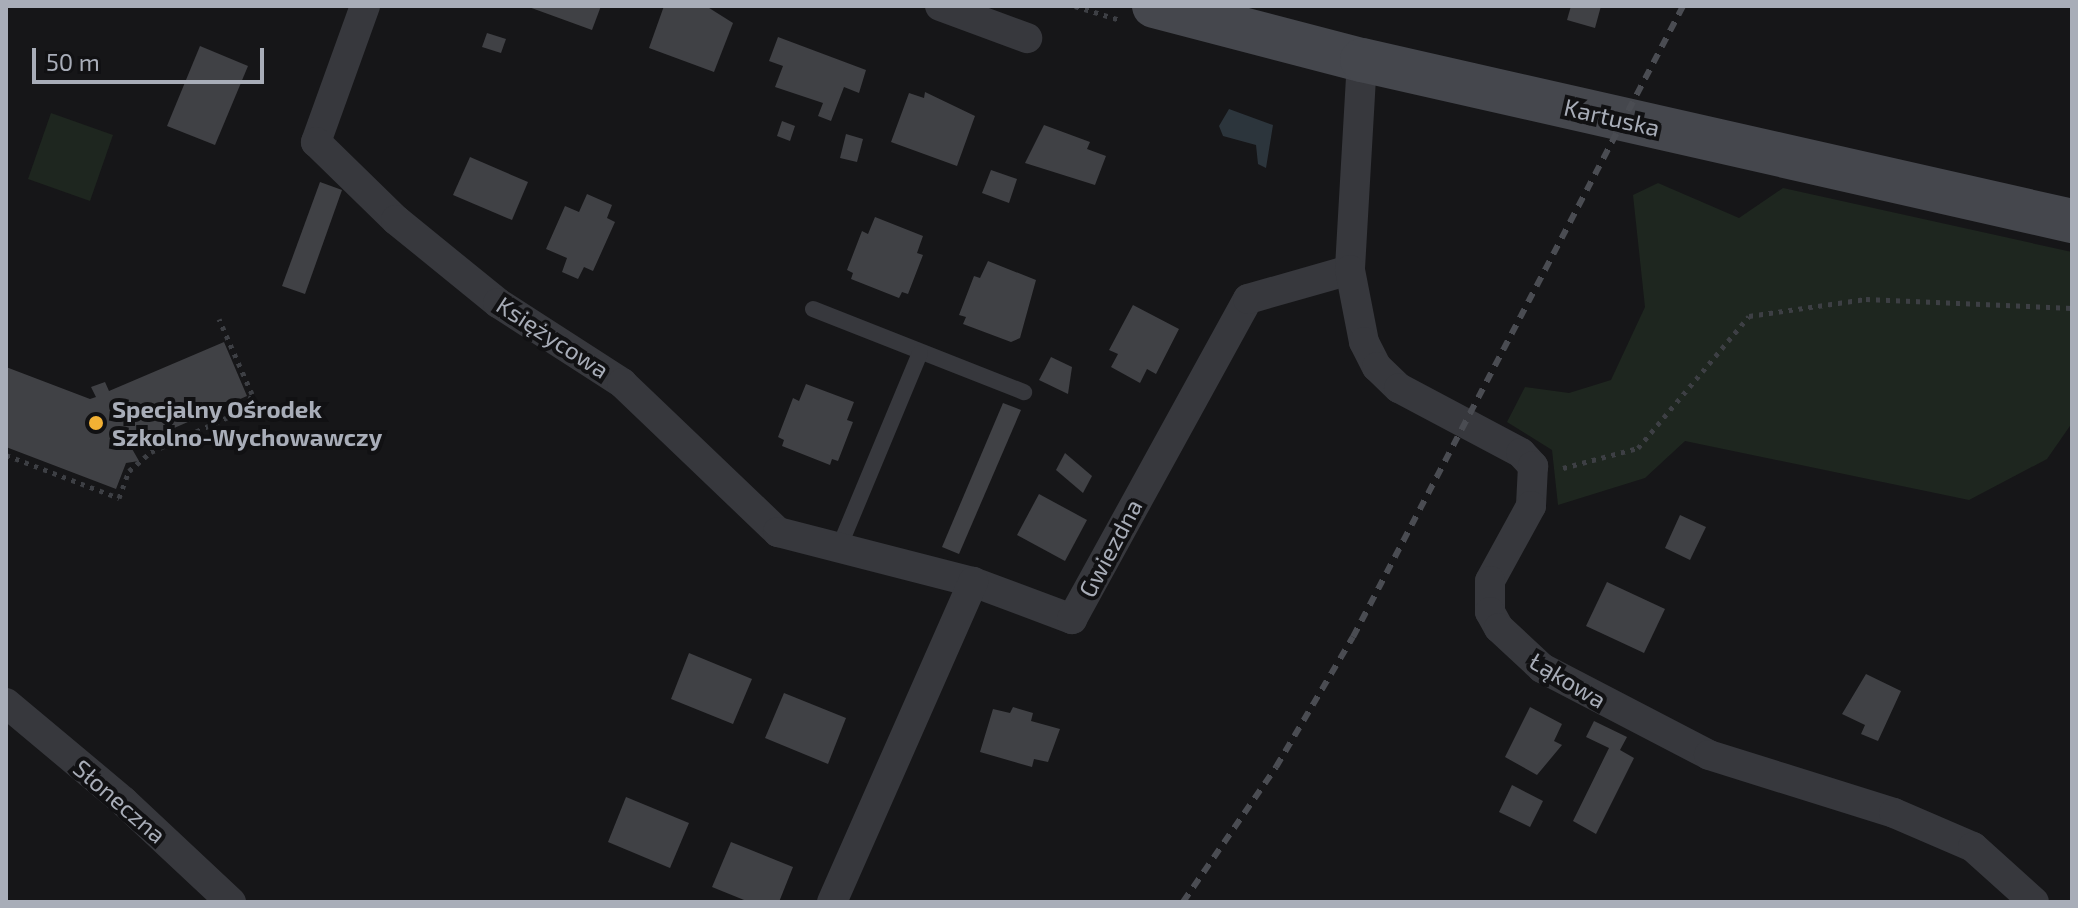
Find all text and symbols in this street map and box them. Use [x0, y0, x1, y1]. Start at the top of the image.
scale bar [36, 32, 268, 82]
text: 50 m [46, 47, 100, 76]
street label: Kartuska [1561, 92, 1663, 142]
street label: Księżycowa [491, 290, 615, 384]
place label: Specjalny Ośrodek Szkolno-Wychowawczy [112, 395, 382, 451]
marker: Specjalny Ośrodek Szkolno-Wychowawczy [87, 414, 105, 432]
street label: Gwiezdna [1072, 494, 1148, 602]
street label: Łąkowa [1525, 646, 1611, 714]
street label: Słoneczna [68, 753, 172, 849]

